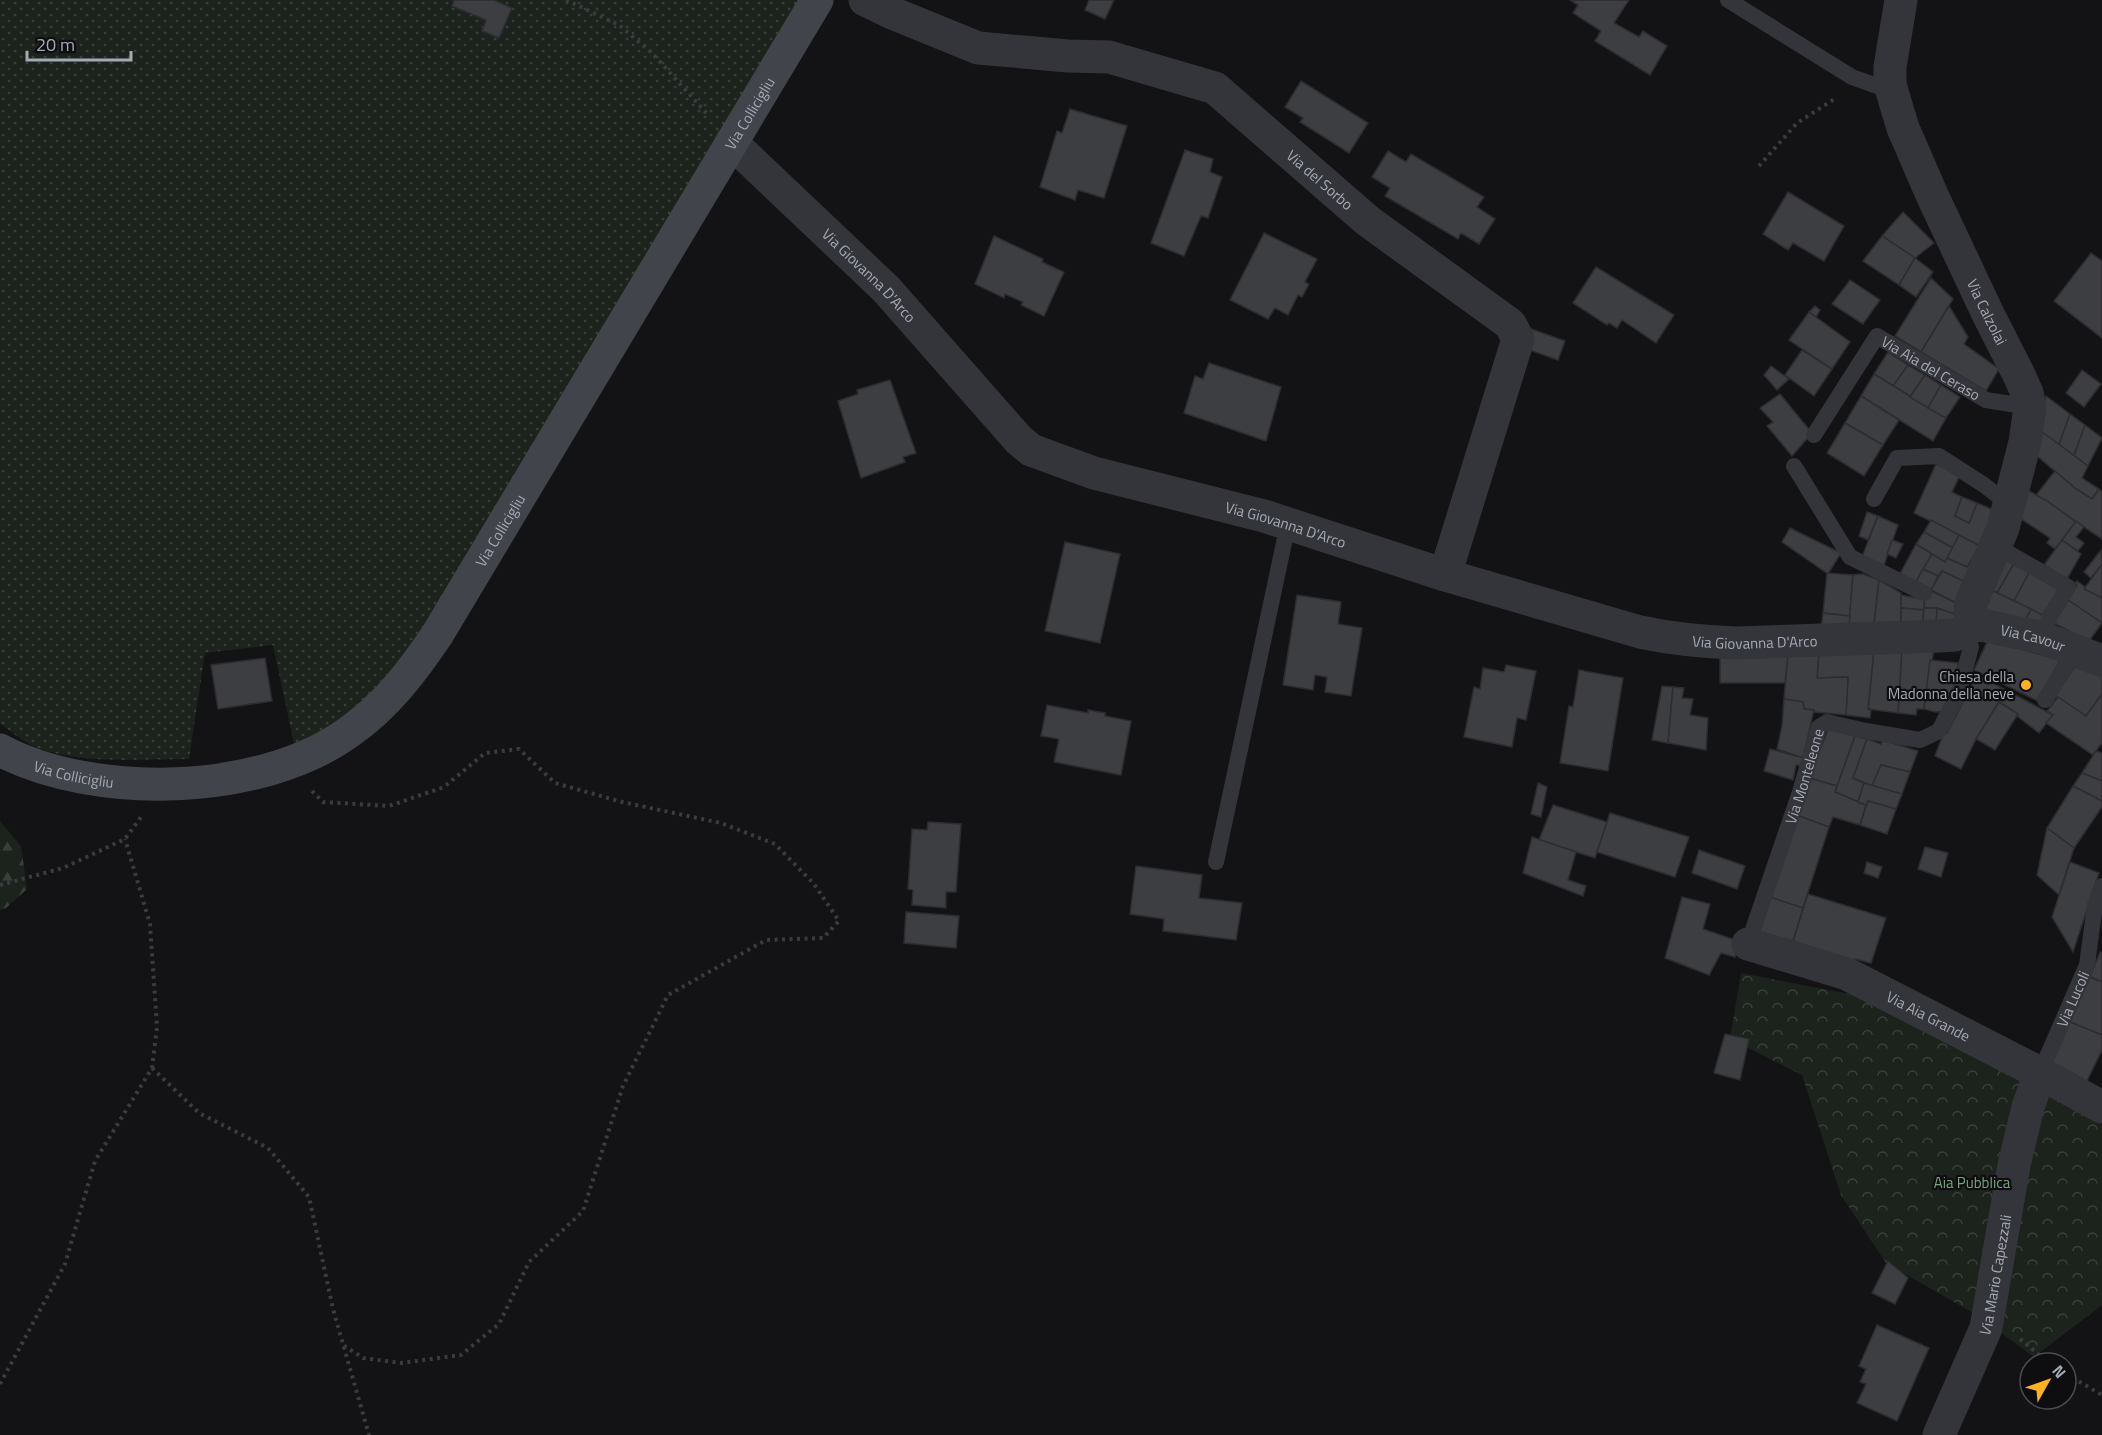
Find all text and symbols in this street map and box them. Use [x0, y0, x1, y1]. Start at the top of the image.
scale bar [27, 24, 130, 62]
text: 20 m [36, 31, 75, 58]
street label: Via Collicigliu [719, 72, 780, 154]
street label: Via del Sorbo [1282, 144, 1359, 215]
street label: Via Giovanna D'Arco [817, 223, 922, 327]
street label: Via Calzolai [1961, 275, 2013, 349]
street label: Via Aia del Ceraso [1877, 330, 1985, 406]
street label: Via Collicigliu [469, 489, 530, 571]
street label: Via Giovanna D'Arco [1223, 495, 1349, 554]
street label: Via Cavour [1998, 618, 2069, 657]
street label: Via Giovanna D'Arco [1691, 629, 1818, 655]
place label: Chiesa della Madonna della neve [1888, 665, 2014, 705]
marker: Chiesa della Madonna della neve [2019, 678, 2033, 692]
street label: Via Monteleone [1778, 726, 1829, 827]
street label: Via Collicigliu [31, 754, 115, 793]
street label: Via Lucoli [2050, 967, 2095, 1030]
street label: Via Aia Grande [1883, 985, 1974, 1047]
park label: Aia Pubblica [1934, 1171, 2011, 1194]
street label: Via Mario Capezzali [1973, 1213, 2017, 1339]
north arrow [2018, 1351, 2078, 1411]
text: N [2047, 1359, 2072, 1383]

